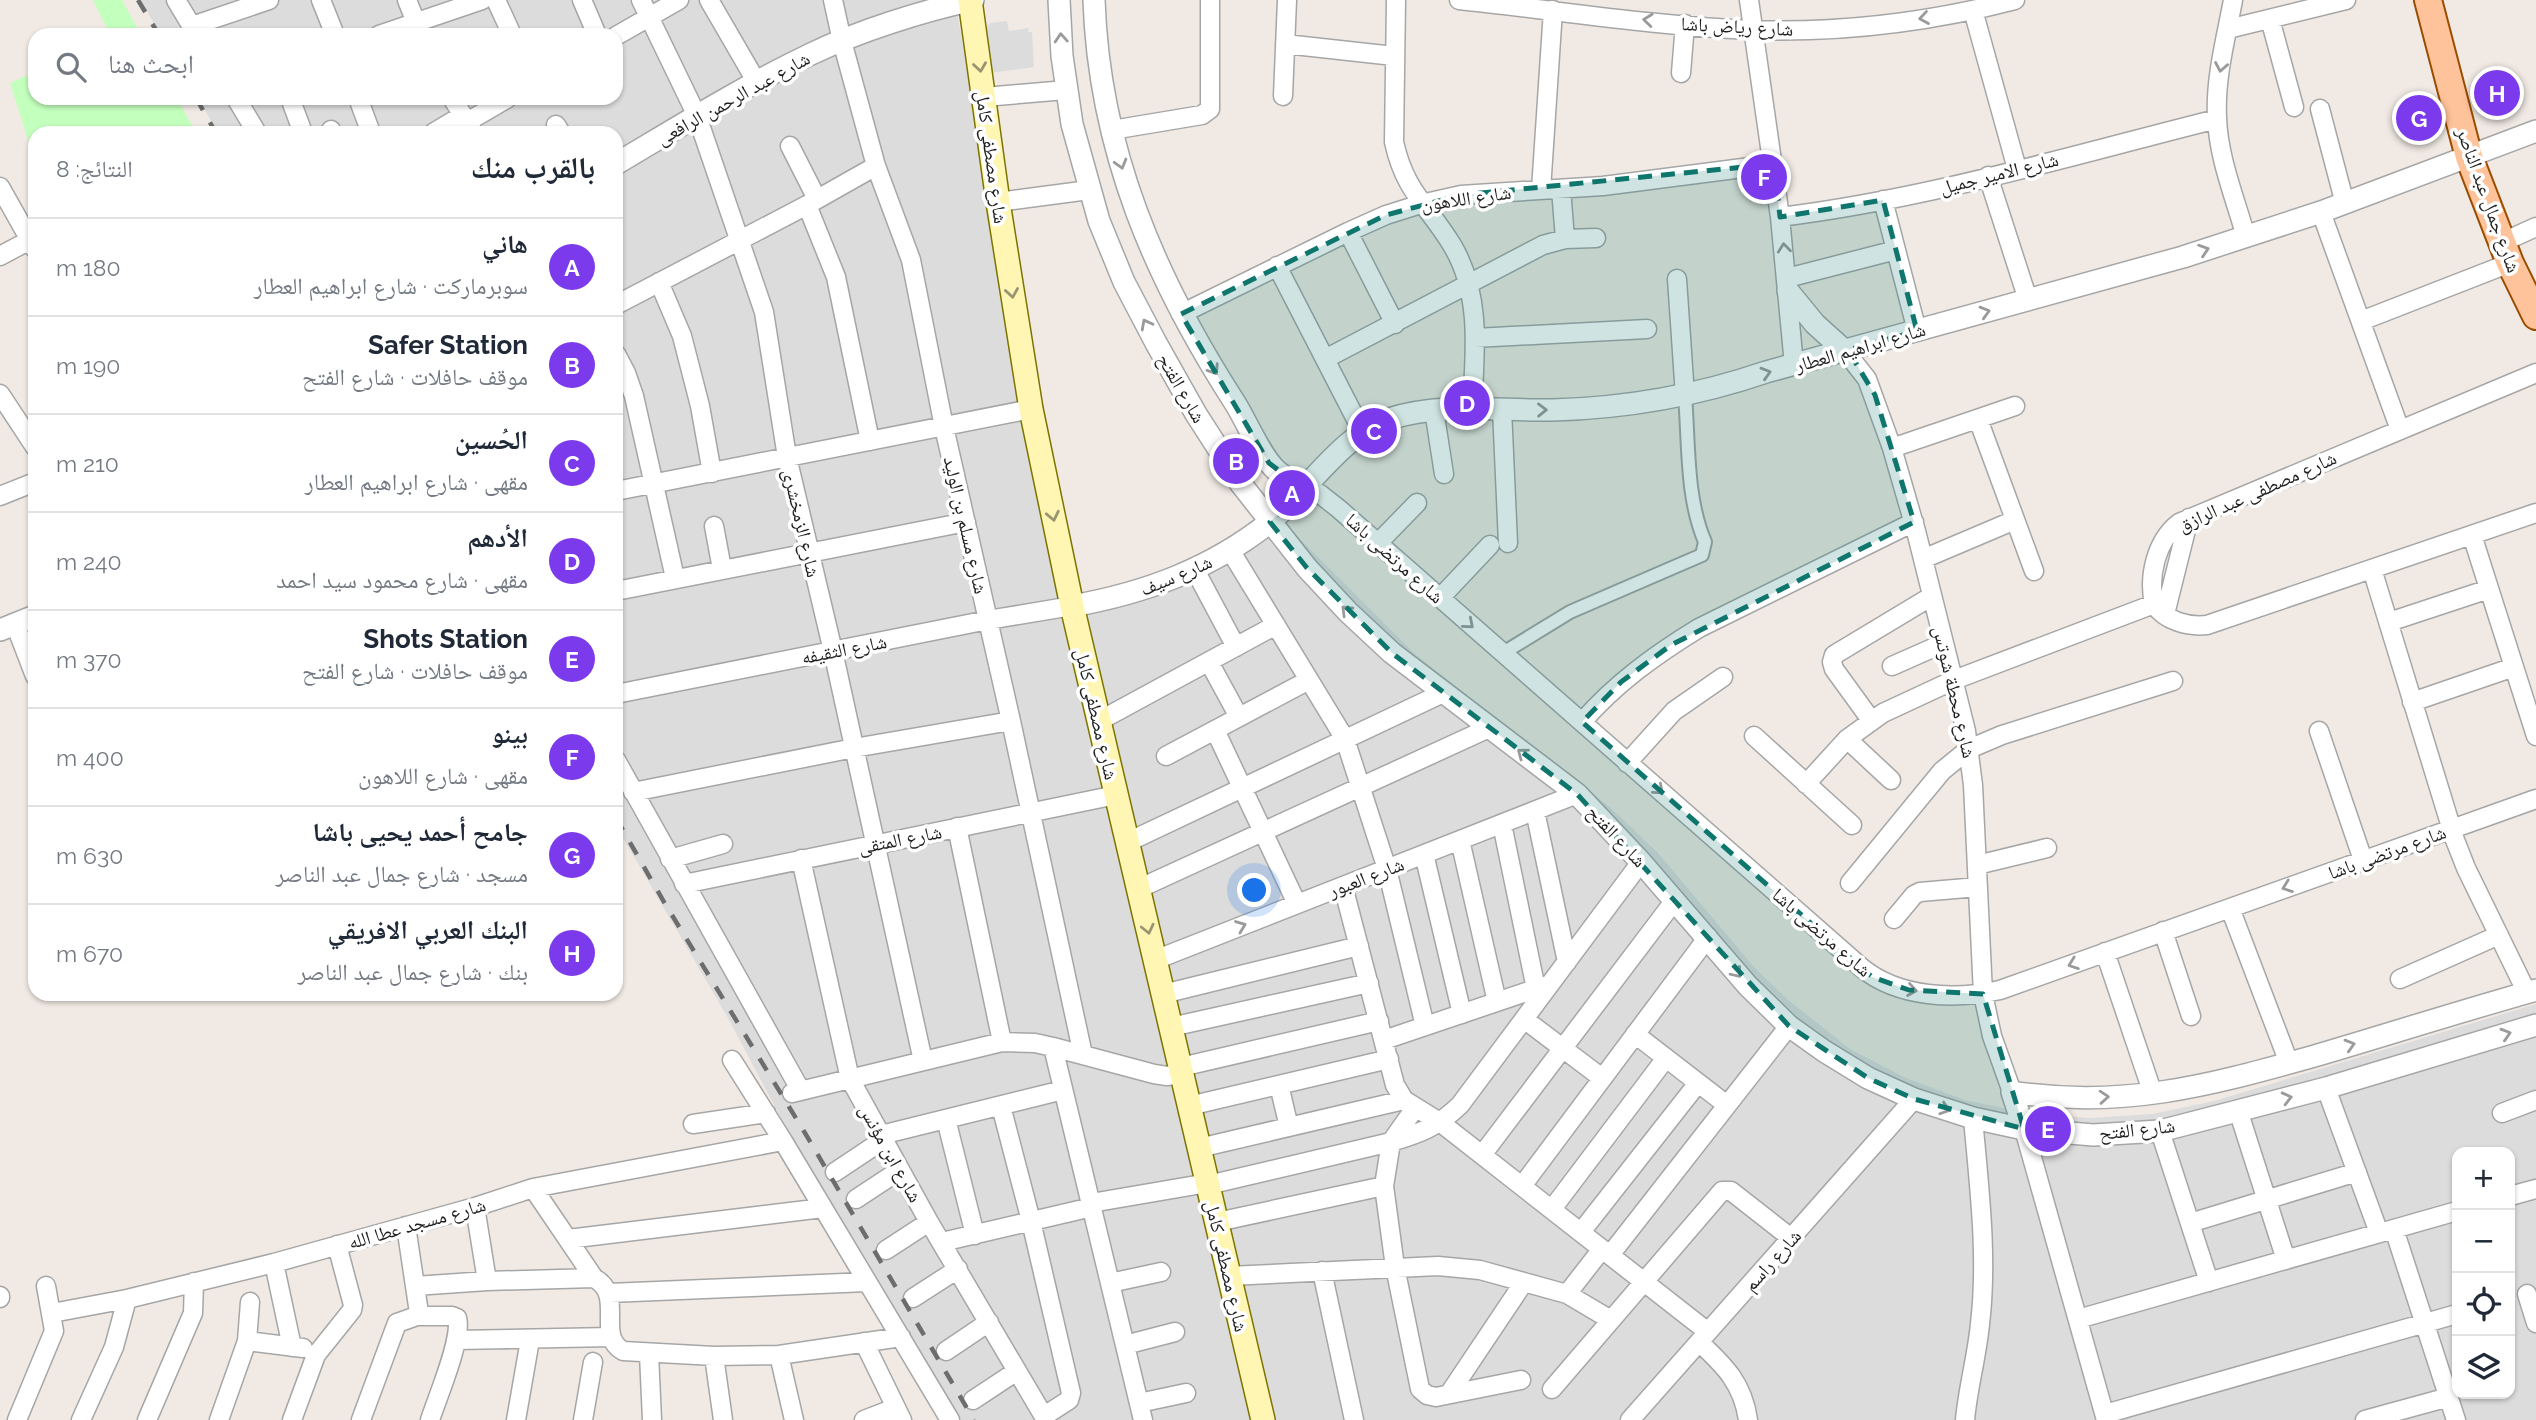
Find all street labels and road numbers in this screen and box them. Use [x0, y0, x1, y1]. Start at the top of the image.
street label: شارع رياض باشا [1680, 12, 1794, 41]
street label: شارع عبد الرحمن الرافعى [653, 47, 814, 150]
street label: شارع مصطفى كامل [971, 89, 1012, 225]
street label: شارع جمال عبد الناصر [2451, 124, 2525, 276]
street label: شارع الامير جميل [1937, 148, 2061, 199]
street label: شارع اللاهون [1420, 181, 1513, 216]
street label: شارع ابراهيم العطار [1791, 318, 1928, 378]
street label: شارع الفتح [1152, 349, 1211, 428]
street label: شارع مصطفى عبد الرازق [2174, 446, 2340, 537]
street label: شارع مسلم بن الوليد [938, 454, 992, 596]
street label: شارع الزمخشرى [778, 467, 825, 580]
street label: شارع مرتضى باشا [1341, 508, 1448, 608]
street label: شارع سيف [1137, 550, 1216, 601]
street label: شارع محطة شوتس [1928, 624, 1981, 760]
street label: شارع الثقيفه [799, 630, 889, 669]
street label: شارع مصطفى كامل [1070, 646, 1123, 782]
street label: شارع الفتح [1581, 801, 1651, 873]
street label: شارع المتقى [856, 820, 944, 859]
street label: شارع مرتضى باشا [2325, 820, 2449, 884]
street label: شارع العبور [1324, 853, 1407, 903]
street label: شارع مرتضى باشا [1767, 883, 1876, 982]
street label: شارع ابن مؤنس [854, 1100, 927, 1206]
street label: شارع الفتح [2098, 1114, 2176, 1146]
street label: شارع مسجد عطا الله [346, 1193, 488, 1254]
street label: شارع مصطفى كامل [1200, 1198, 1253, 1334]
street label: شارع راسم [1739, 1225, 1807, 1297]

